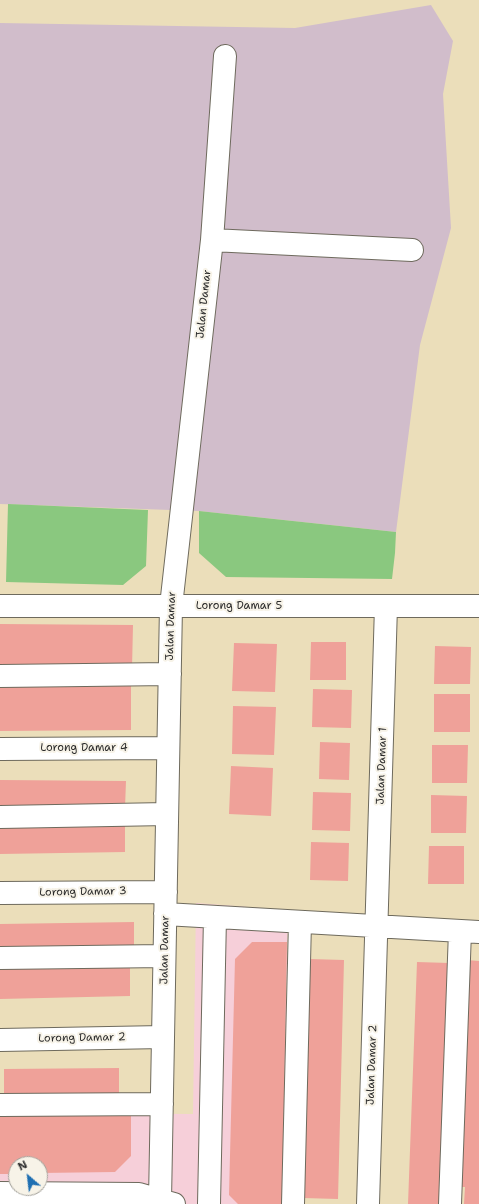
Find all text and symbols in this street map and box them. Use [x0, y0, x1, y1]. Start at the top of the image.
street label: Jalan Damar [194, 269, 214, 339]
street label: Jalan Damar [163, 591, 179, 661]
street label: Lorong Damar 5 [196, 599, 282, 613]
street label: Jalan Damar 1 [374, 727, 390, 805]
street label: Lorong Damar 4 [40, 741, 128, 755]
street label: Lorong Damar 3 [39, 885, 127, 899]
street label: Jalan Damar [158, 915, 172, 985]
street label: Jalan Damar 2 [364, 1025, 380, 1105]
street label: Lorong Damar 2 [38, 1031, 126, 1045]
north arrow [8, 1156, 48, 1196]
text: N [15, 1157, 30, 1175]

